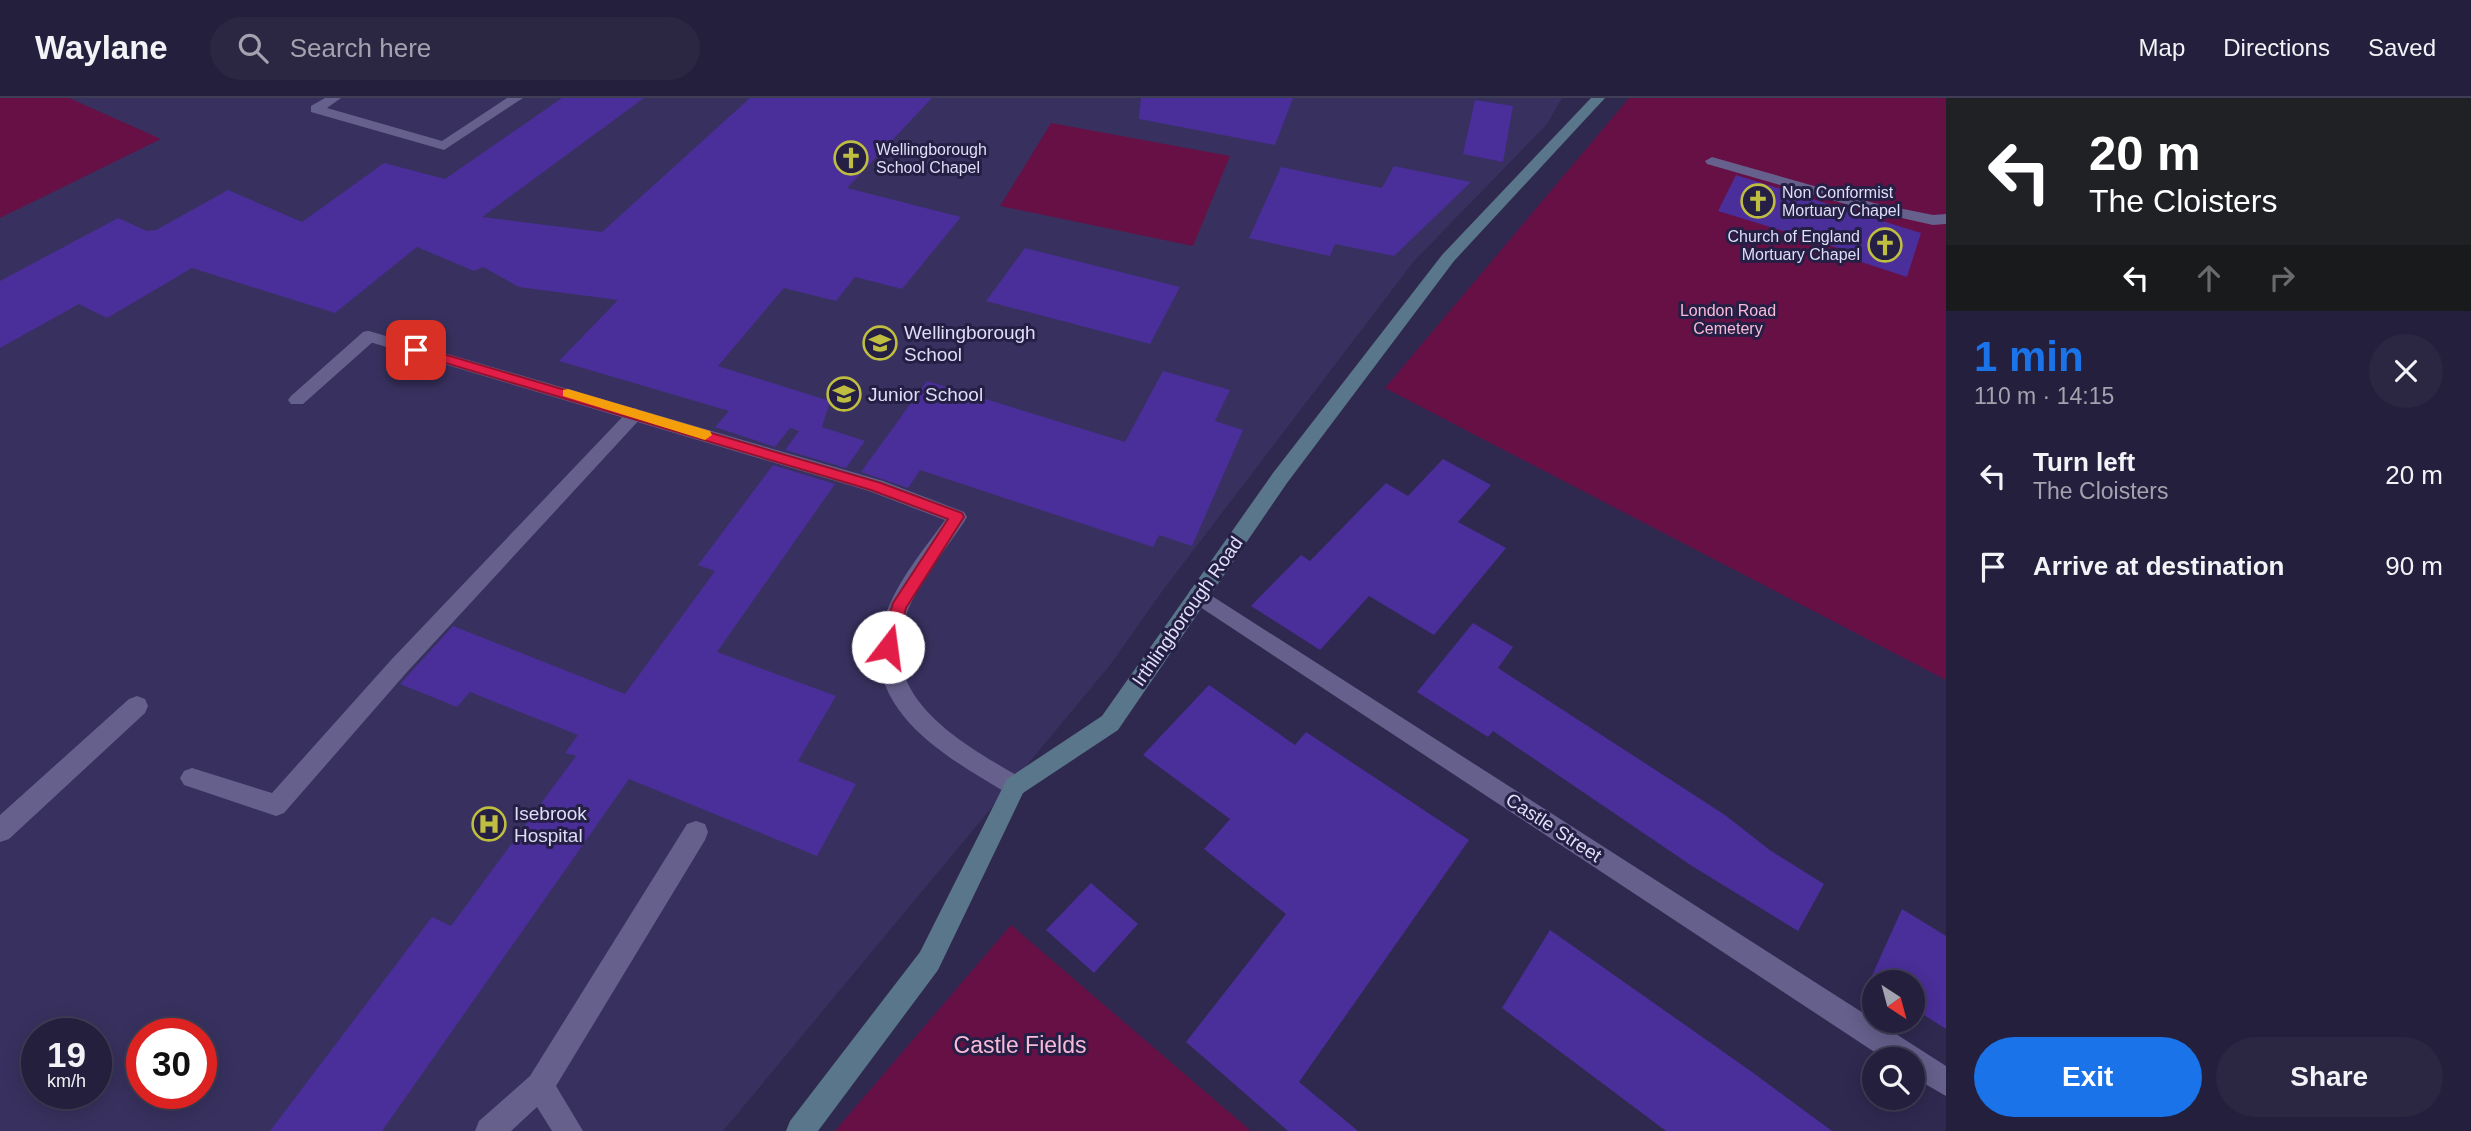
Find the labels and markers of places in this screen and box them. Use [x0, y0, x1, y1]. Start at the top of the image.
church icon: Wellingborough School Chapel [832, 139, 870, 177]
place label: Wellingborough School Chapel [876, 141, 987, 176]
church icon: Non Conformist Mortuary Chapel [1739, 182, 1777, 220]
place label: Non Conformist Mortuary Chapel [1782, 184, 1900, 219]
church icon: Church of England Mortuary Chapel [1866, 226, 1904, 264]
place label: Church of England Mortuary Chapel [1727, 228, 1860, 263]
pin [386, 320, 446, 380]
place label: Wellingborough School [904, 322, 1036, 365]
school or university icon: Wellingborough School [861, 324, 899, 362]
school or university icon: Junior School [825, 375, 863, 413]
place label: Junior School [868, 384, 983, 405]
place label: Isebrook Hospital [514, 803, 587, 846]
hospital icon: Isebrook Hospital [470, 805, 508, 843]

